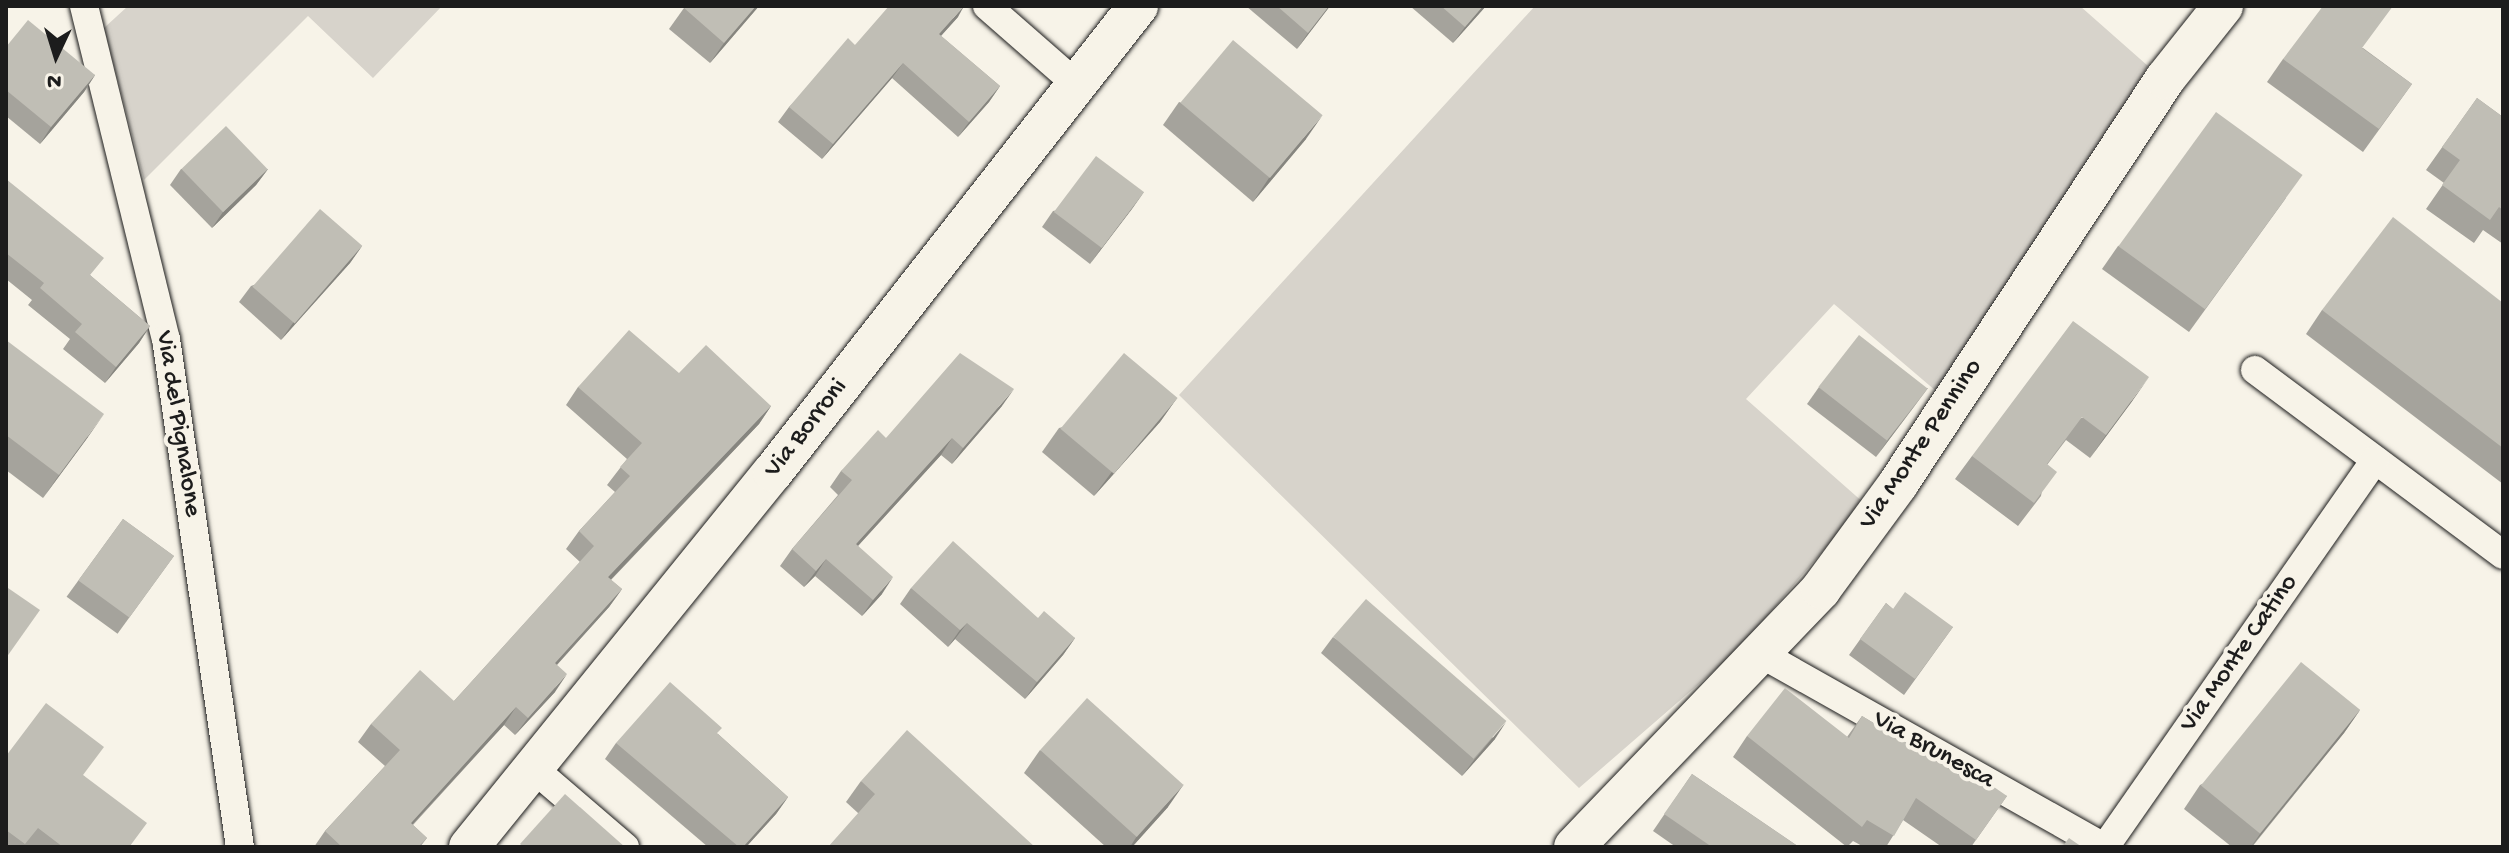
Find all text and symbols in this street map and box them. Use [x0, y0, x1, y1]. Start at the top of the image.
north arrow [16, 16, 96, 96]
text: N [46, 66, 62, 93]
street label: Via del Pignalone [147, 329, 207, 519]
street label: Via Monte Pennino [1854, 354, 1990, 536]
street label: Via Borroni [759, 373, 855, 485]
street label: Via Monte Catino [2174, 569, 2306, 739]
street label: Via Brunesca [1867, 705, 1999, 797]

